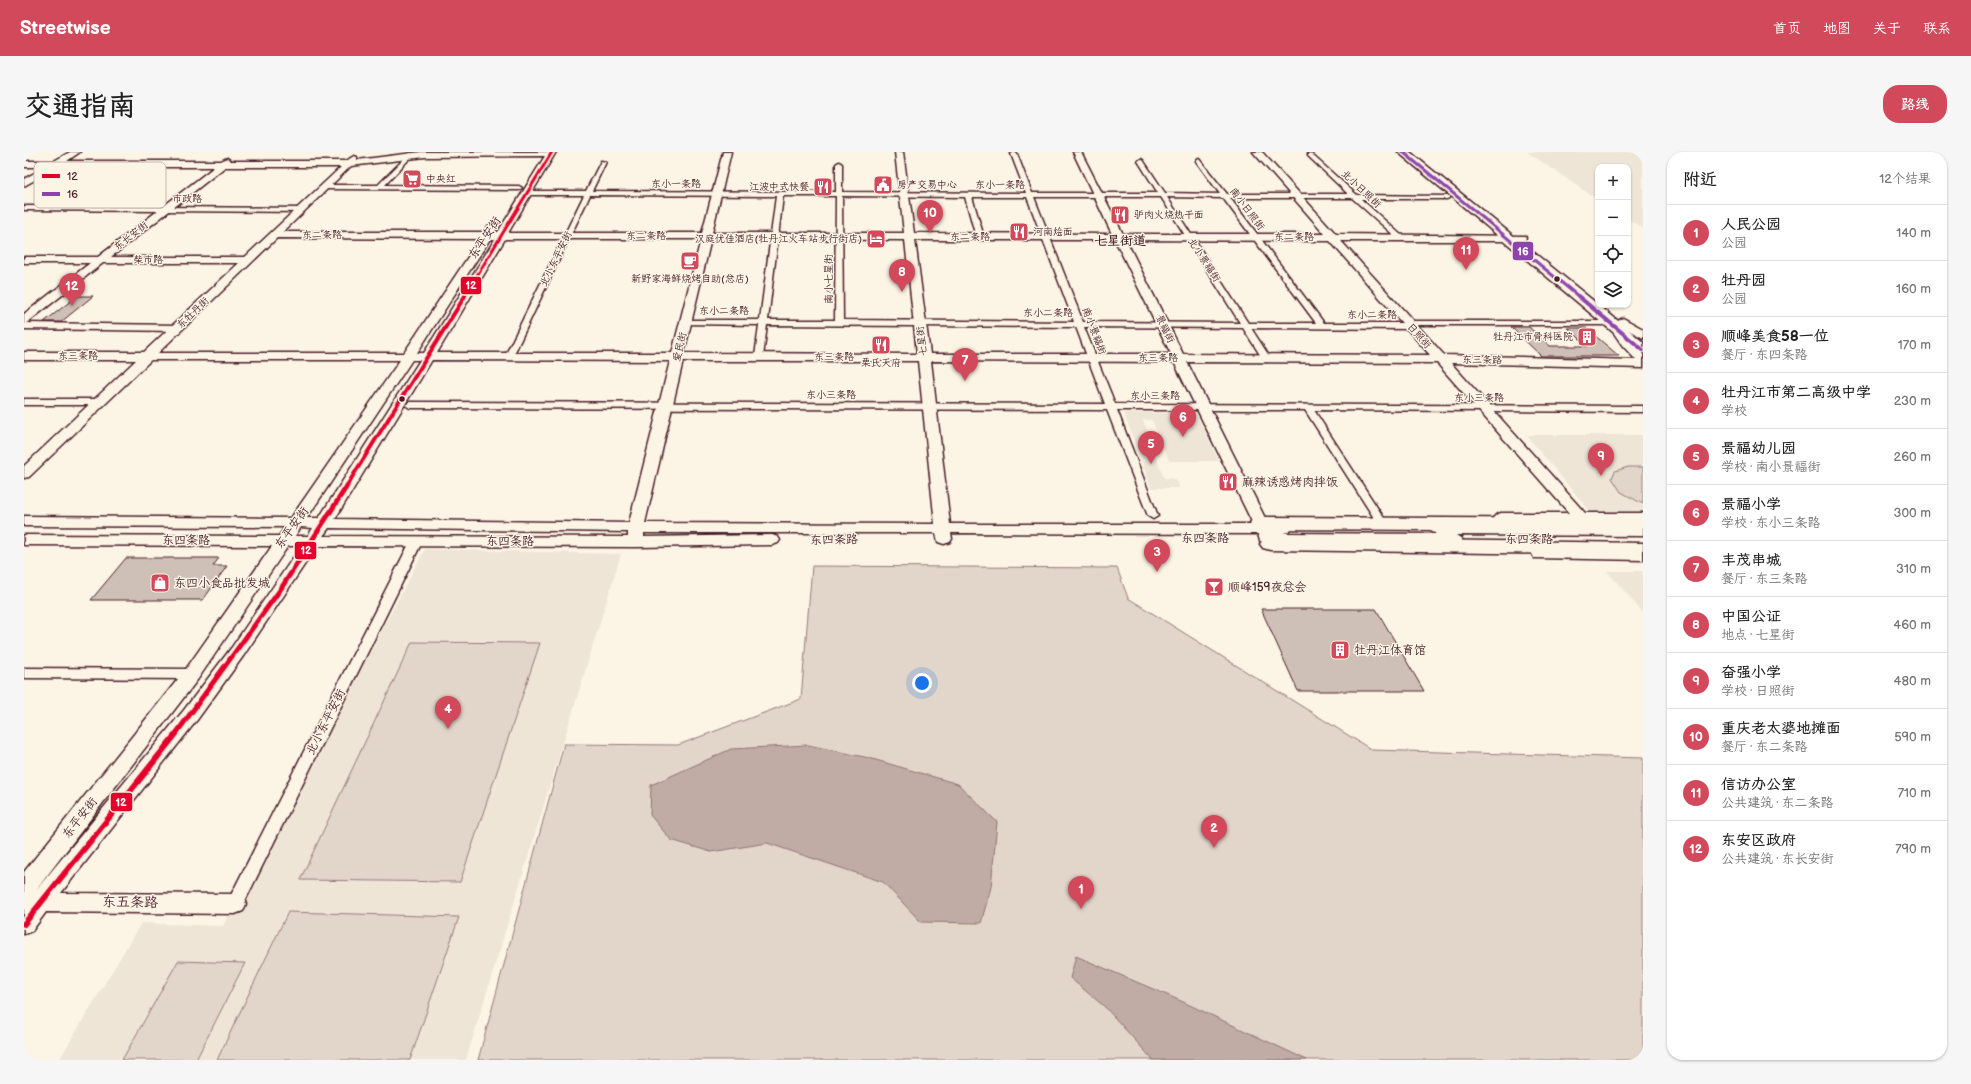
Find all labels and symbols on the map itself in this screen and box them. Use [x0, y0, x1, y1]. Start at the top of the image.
legend [34, 162, 166, 208]
supermarket icon: 中央红 [401, 168, 423, 190]
street label: 北小日照街 [1339, 168, 1383, 210]
text: 12 [67, 170, 78, 183]
place label: 中央红 [426, 173, 456, 185]
public building icon: 房产交易中心 [872, 174, 894, 196]
restaurant icon: 江波中式快餐 [812, 176, 834, 198]
street label: 东小一条路 [651, 178, 701, 190]
place label: 房产交易中心 [897, 179, 957, 191]
street label: 东小一条路 [975, 179, 1025, 191]
place label: 江波中式快餐 [749, 181, 809, 193]
street label: 南小日照街 [1227, 185, 1267, 233]
text: 16 [67, 188, 78, 201]
street label: 市政路 [172, 193, 202, 205]
pin: 10 [917, 200, 943, 233]
restaurant icon: 驴肉火烧热干面 [1109, 204, 1131, 226]
place label: 驴肉火烧热干面 [1134, 209, 1204, 221]
street label: 东平安街 [465, 214, 505, 262]
street label: 东长安街 [112, 219, 150, 253]
restaurant icon: 河南烩面 [1008, 221, 1030, 243]
place label: 河南烩面 [1033, 226, 1073, 238]
hotel icon: 汉庭优佳酒店(牡丹江火车站步行街店) [865, 228, 887, 250]
street label: 东二条路 [302, 229, 342, 241]
street label: 北小东平安街 [537, 229, 575, 289]
street label: 东二条路 [626, 230, 666, 242]
street label: 东二条路 [950, 231, 990, 243]
street label: 东二条路 [1274, 231, 1314, 243]
place label: 汉庭优佳酒店(牡丹江火车站步行街店) [695, 233, 862, 245]
district label: 七星街道 [1094, 233, 1146, 249]
street label: 北小景福街 [1185, 236, 1223, 284]
pin: 11 [1453, 237, 1479, 270]
line badge: 16 [1512, 241, 1534, 261]
text: 16 [1517, 245, 1529, 258]
cafe icon: 新野家海鲜烧烤自助(总店) [679, 250, 701, 272]
street label: 柴市路 [133, 254, 163, 266]
street label: 南小七星街 [823, 254, 835, 304]
pin: 8 [889, 259, 915, 292]
pin: 12 [59, 273, 85, 306]
place label: 新野家海鲜烧烤自助(总店) [631, 273, 749, 285]
unlabelled marker [1552, 274, 1562, 284]
line badge: 12 [460, 276, 482, 295]
text: 12 [465, 279, 477, 292]
street label: 东牡丹街 [174, 295, 212, 331]
street label: 东小二条路 [699, 305, 749, 317]
street label: 南小景福街 [1079, 306, 1109, 356]
street label: 东小二条路 [1023, 307, 1073, 319]
street label: 东小二条路 [1347, 309, 1397, 321]
street label: 景福街 [1153, 313, 1177, 345]
street label: 日照街 [1405, 321, 1433, 351]
street label: 七星街 [914, 325, 930, 357]
building icon: 牡丹江市骨科医院 [1576, 326, 1598, 348]
street label: 爱民街 [671, 331, 689, 363]
place label: 牡丹江市骨科医院 [1493, 331, 1573, 343]
restaurant icon: 栗氏天府 [870, 334, 892, 356]
pin: 7 [952, 348, 978, 381]
street label: 东三条路 [58, 350, 98, 362]
street label: 东三条路 [814, 351, 854, 363]
street label: 东三条路 [1138, 352, 1178, 364]
street label: 东三条路 [1462, 354, 1502, 366]
place label: 栗氏天府 [861, 357, 901, 369]
street label: 东小三条路 [806, 389, 856, 401]
street label: 东小三条路 [1130, 390, 1180, 402]
street label: 东小三条路 [1454, 392, 1504, 404]
unlabelled marker [397, 394, 407, 404]
pin: 6 [1170, 404, 1196, 437]
pin: 5 [1138, 431, 1164, 464]
pin: 9 [1588, 443, 1614, 476]
restaurant icon: 麻辣诱惑烤肉拌饭 [1217, 471, 1239, 493]
place label: 麻辣诱惑烤肉拌饭 [1242, 475, 1338, 490]
street label: 东平安街 [272, 504, 312, 552]
street label: 东四条路 [1181, 531, 1229, 546]
street label: 东四条路 [810, 532, 858, 548]
street label: 东四条路 [1505, 532, 1553, 547]
street label: 东四条路 [162, 533, 210, 548]
street label: 东四条路 [486, 534, 534, 549]
pin: 3 [1144, 539, 1170, 572]
line badge: 12 [294, 541, 317, 560]
text: 12 [300, 544, 312, 557]
shop icon: 东四小食品批发城 [149, 572, 171, 594]
place label: 东四小食品批发城 [174, 576, 270, 591]
bar icon: 顺峰159夜总会 [1203, 576, 1225, 598]
place label: 顺峰159夜总会 [1228, 580, 1306, 595]
building icon: 牡丹江体育馆 [1329, 639, 1351, 661]
place label: 牡丹江体育馆 [1354, 643, 1426, 658]
your location [912, 673, 932, 693]
street label: 北小东平安街 [303, 687, 349, 757]
pin: 4 [435, 696, 461, 729]
line badge: 12 [110, 792, 133, 812]
street label: 东平安街 [59, 794, 101, 842]
text: 12 [115, 796, 127, 809]
pin: 2 [1201, 815, 1227, 848]
pin: 1 [1068, 876, 1094, 909]
street label: 东五条路 [102, 893, 158, 911]

